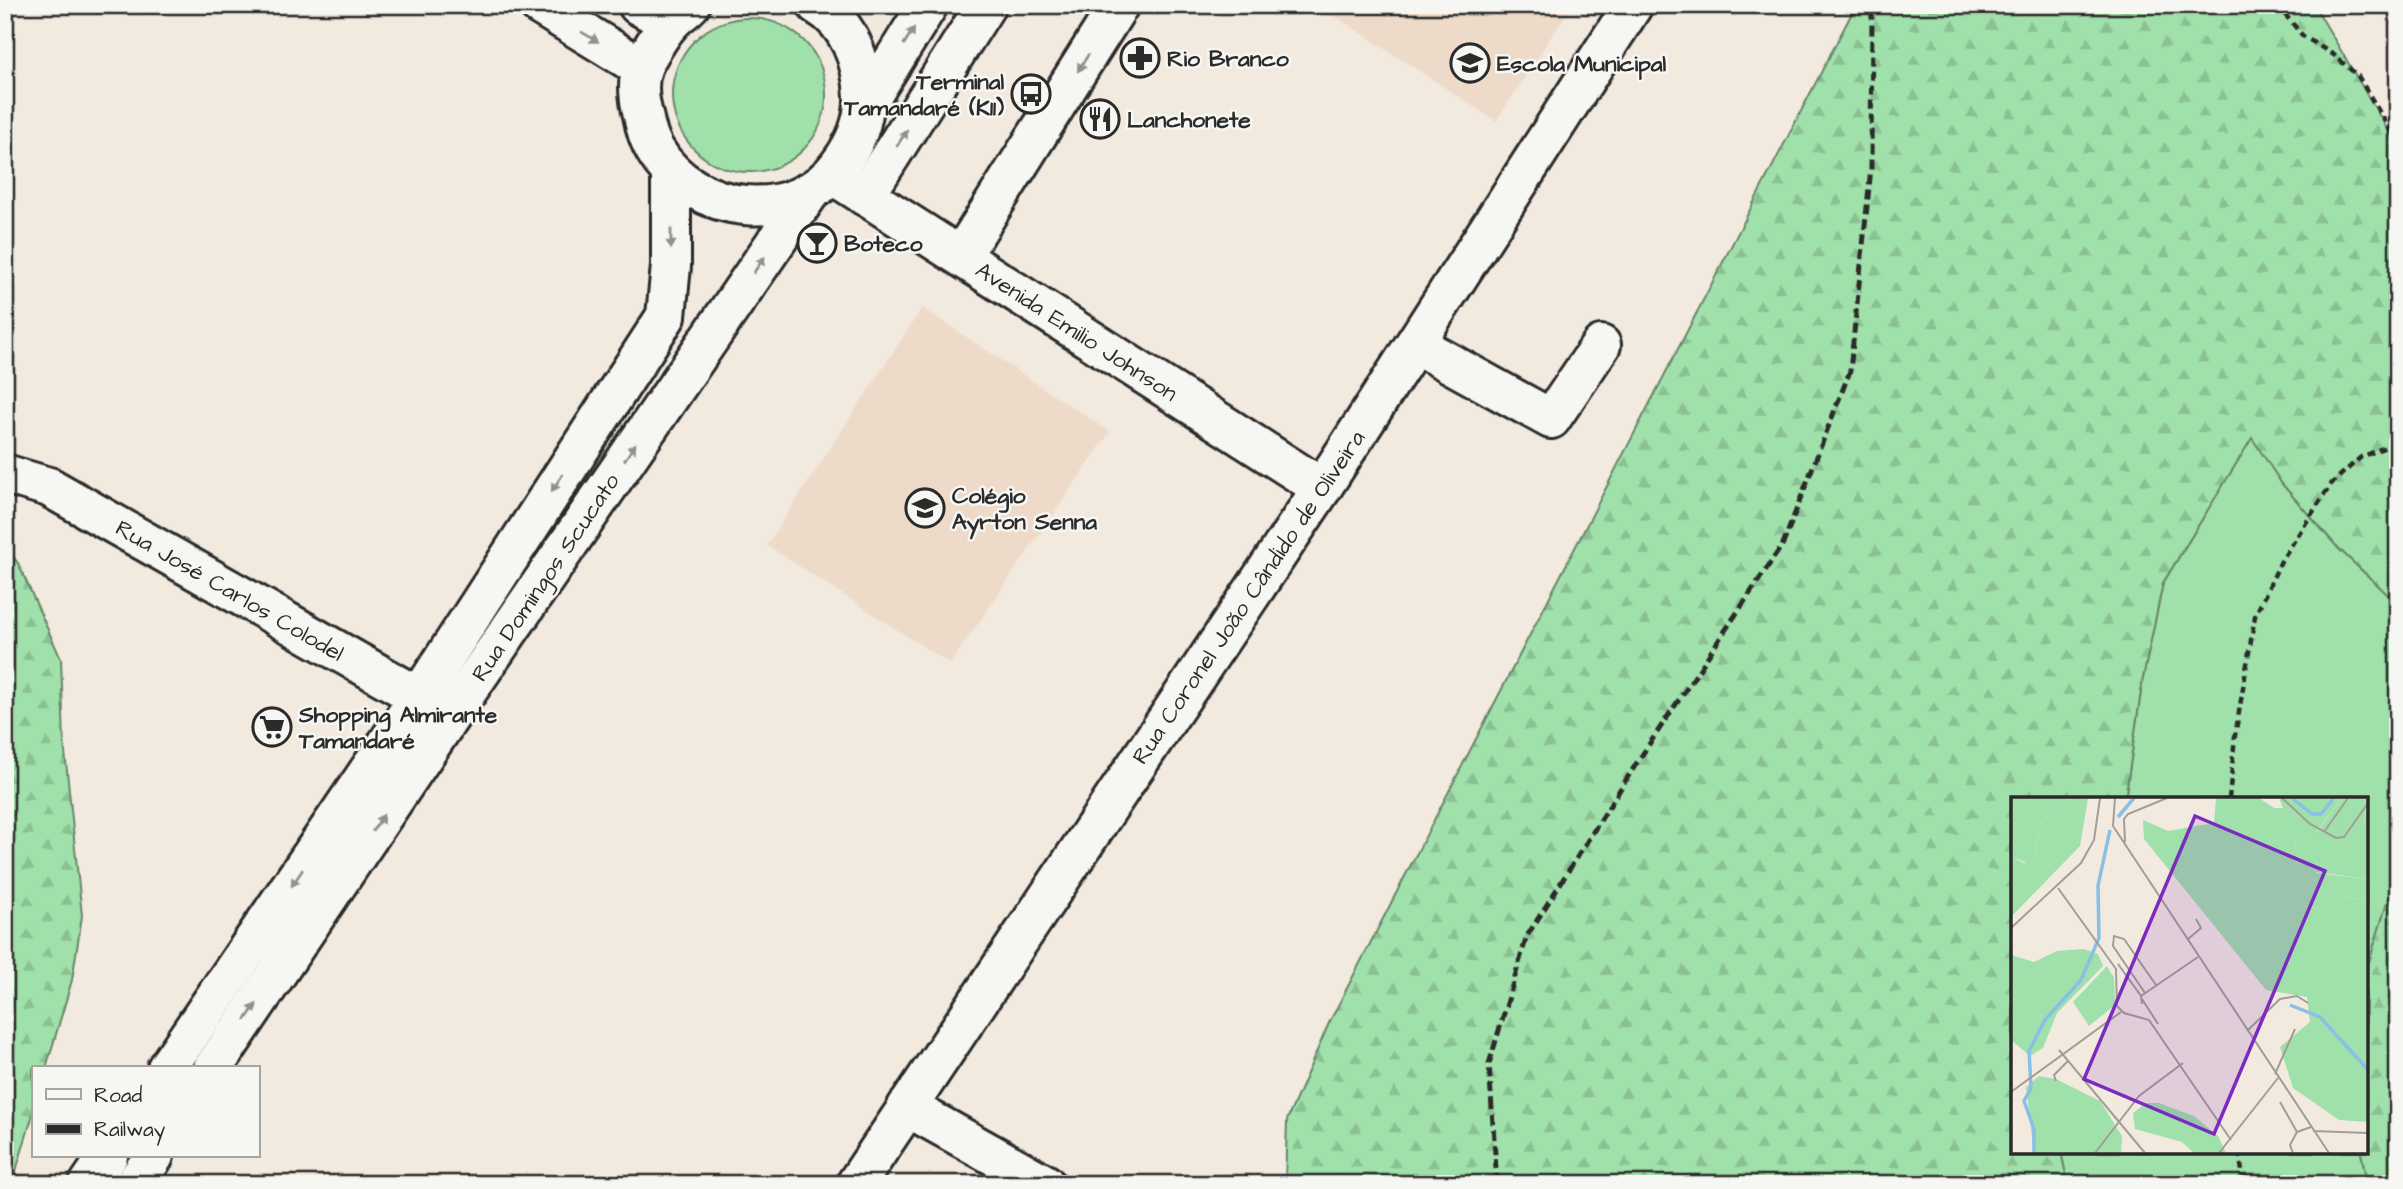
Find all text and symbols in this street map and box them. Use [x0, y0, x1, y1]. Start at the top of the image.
one-way arrow [903, 26, 916, 45]
one-way arrow [580, 31, 599, 44]
pharmacy icon: Rio Branco [1119, 37, 1161, 79]
school or university icon: Escola Municipal [1449, 42, 1491, 84]
place label: Rio Branco [1167, 43, 1289, 75]
place label: Escola Municipal [1497, 48, 1666, 80]
one-way arrow [1076, 53, 1089, 73]
place label: Terminal Tamandaré (K11) [843, 66, 1004, 124]
bus stop icon: Terminal Tamandaré (K11) [1010, 73, 1052, 115]
restaurant icon: Lanchonete [1079, 98, 1121, 140]
place label: Lanchonete [1127, 104, 1251, 136]
one-way arrow [895, 128, 908, 148]
bar icon: Boteco [796, 222, 838, 264]
one-way arrow [665, 228, 677, 250]
place label: Boteco [844, 228, 923, 260]
street label: Avenida Emilio Johnson [969, 254, 1184, 409]
one-way arrow [752, 256, 766, 274]
street label: Rua Coronel João Cândido de Oliveira [1125, 424, 1373, 771]
one-way arrow [623, 443, 636, 462]
street label: Rua Domingos Scucato [464, 467, 628, 689]
one-way arrow [551, 474, 564, 493]
place label: Colégio Ayrton Senna [952, 480, 1097, 540]
school or university icon: Colégio Ayrton Senna [904, 487, 946, 529]
street label: Rua José Carlos Colodel [109, 512, 350, 669]
place label: Shopping Almirante Tamandaré [298, 699, 498, 757]
supermarket icon: Shopping Almirante Tamandaré [251, 706, 293, 748]
inset map [2011, 797, 2368, 1154]
one-way arrow [371, 814, 385, 832]
one-way arrow [291, 868, 304, 887]
one-way arrow [244, 1002, 257, 1021]
legend [32, 1066, 259, 1158]
text: Road [94, 1081, 142, 1110]
text: Railway [94, 1115, 166, 1146]

